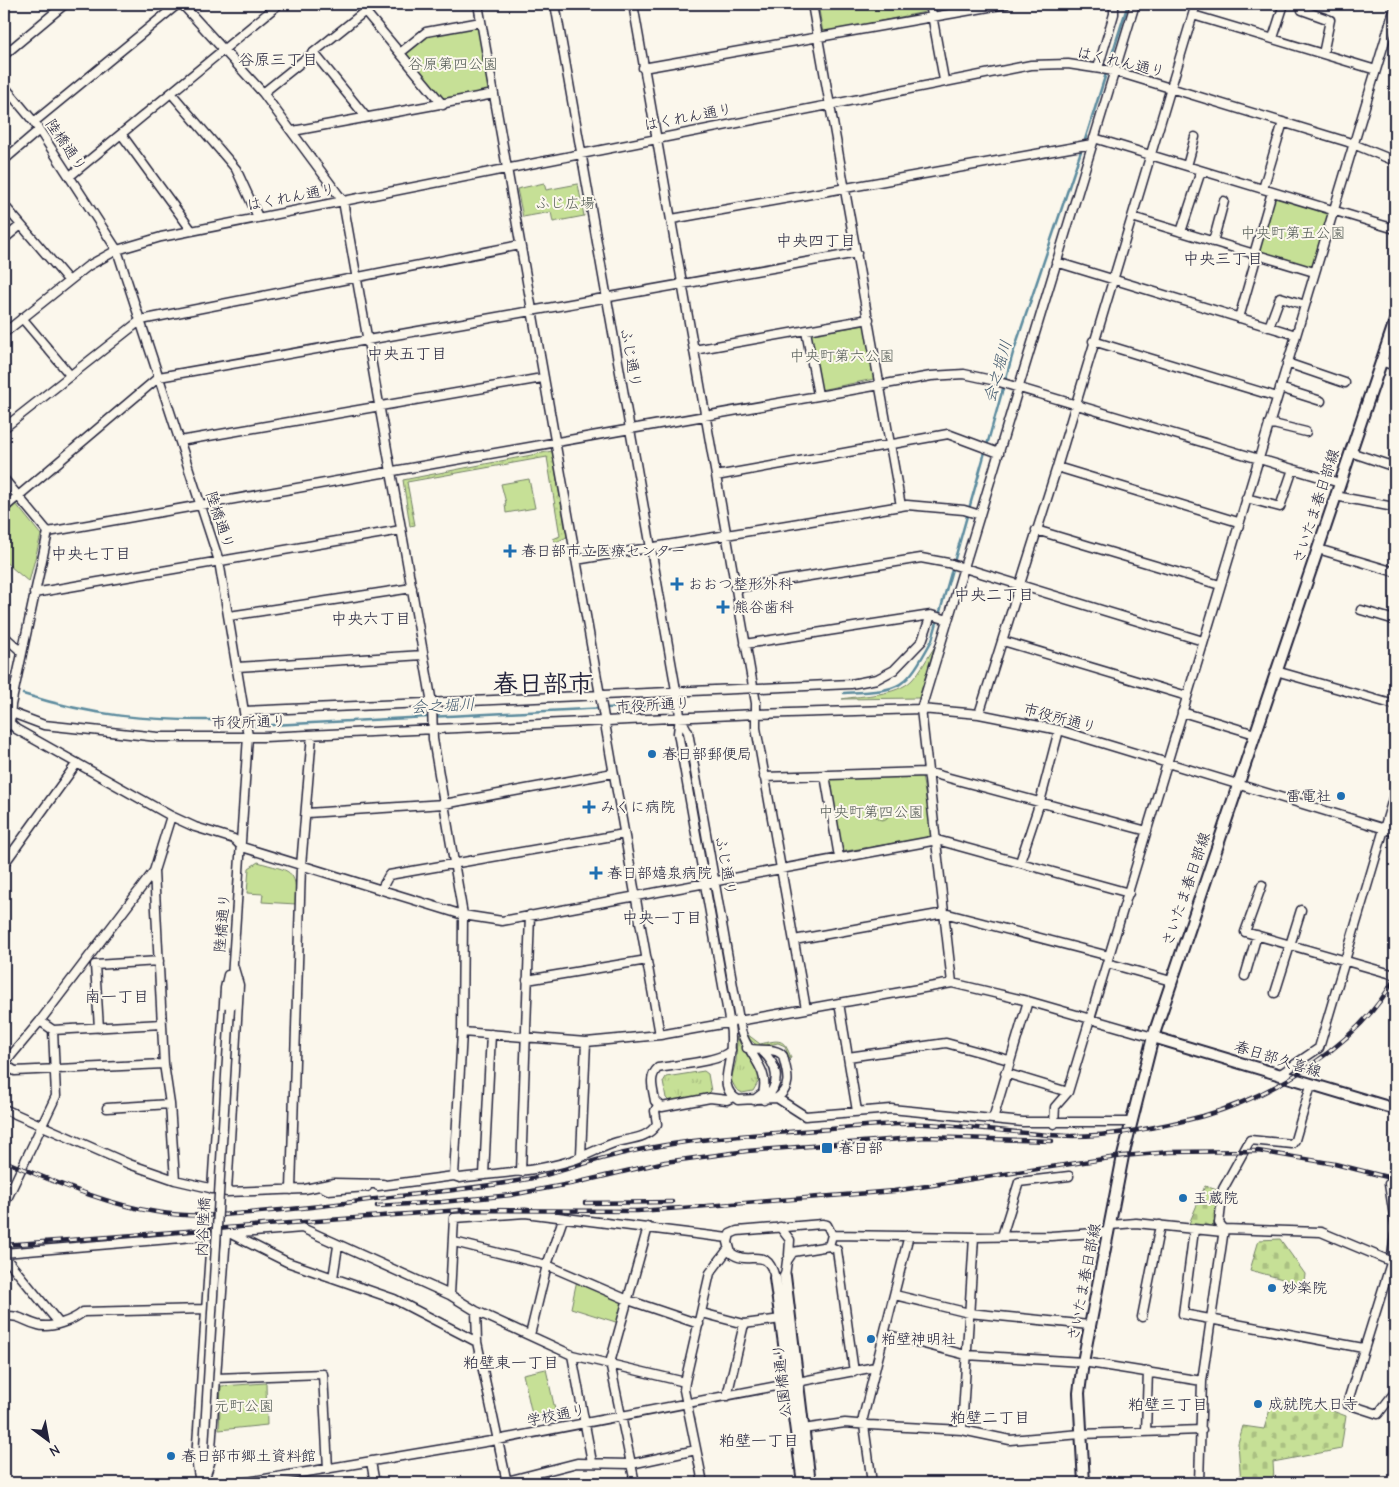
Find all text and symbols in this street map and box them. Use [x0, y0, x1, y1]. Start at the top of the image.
street label: はくれん通り [1075, 43, 1167, 81]
district label: 谷原三丁目 [238, 51, 318, 69]
park label: 谷原第四公園 [408, 55, 498, 73]
street label: はくれん通り [642, 100, 734, 134]
street label: 陸橋通り [42, 115, 90, 175]
street label: はくれん通り [245, 180, 337, 214]
park label: ふじ広場 [535, 194, 595, 212]
park label: 中央町第五公園 [1240, 224, 1346, 242]
district label: 中央四丁目 [776, 232, 856, 250]
district label: 中央三丁目 [1183, 250, 1263, 268]
street label: ふじ通り [617, 327, 645, 389]
water label: 会之堀川 [980, 338, 1015, 405]
district label: 中央五丁目 [367, 345, 447, 363]
park label: 中央町第六公園 [789, 347, 895, 365]
street label: さいたま春日部線 [1289, 446, 1343, 566]
street label: 陸橋通り [202, 489, 238, 551]
place label: 春日部市立医療センター [521, 542, 685, 560]
marker: 春日部市立医療センター [503, 544, 517, 558]
district label: 中央七丁目 [51, 545, 131, 563]
place label: おおつ整形外科 [688, 575, 793, 593]
marker: おおつ整形外科 [670, 577, 684, 591]
district label: 中央二丁目 [954, 586, 1034, 604]
place label: 熊谷歯科 [734, 598, 794, 616]
marker: 熊谷歯科 [716, 600, 730, 614]
district label: 中央六丁目 [331, 610, 411, 628]
district label: 春日部市 [493, 669, 593, 698]
street label: 市役所通り [615, 694, 691, 716]
water label: 会之堀川 [411, 695, 475, 717]
street label: 市役所通り [1021, 700, 1099, 736]
street label: 市役所通り [211, 712, 287, 732]
place label: 春日部郵便局 [662, 745, 752, 763]
marker: 春日部郵便局 [646, 748, 658, 760]
place label: 雷電社 [1286, 787, 1331, 805]
marker: 雷電社 [1335, 790, 1347, 802]
place label: みくに病院 [600, 798, 675, 816]
marker: みくに病院 [582, 800, 596, 814]
park label: 中央町第四公園 [818, 803, 924, 821]
street label: さいたま春日部線 [1158, 830, 1214, 948]
street label: ふじ通り [712, 835, 740, 897]
place label: 春日部嬉泉病院 [607, 864, 712, 882]
marker: 春日部嬉泉病院 [589, 866, 603, 880]
street label: 陸橋通り [210, 892, 234, 954]
district label: 中央一丁目 [622, 909, 702, 927]
district label: 南一丁目 [85, 988, 149, 1006]
street label: 春日部久喜線 [1232, 1037, 1324, 1081]
place label: 春日部 [838, 1139, 883, 1157]
marker: 春日部 [820, 1141, 834, 1155]
place label: 玉蔵院 [1193, 1189, 1238, 1207]
marker: 玉蔵院 [1177, 1192, 1189, 1204]
street label: 内谷陸橋 [192, 1197, 214, 1257]
street label: さいたま春日部線 [1064, 1222, 1104, 1342]
place label: 妙楽院 [1282, 1279, 1327, 1297]
marker: 妙楽院 [1266, 1282, 1278, 1294]
place label: 粕壁神明社 [881, 1330, 956, 1348]
marker: 粕壁神明社 [865, 1333, 877, 1345]
street label: 公園橋通り [769, 1343, 795, 1419]
district label: 粕壁東一丁目 [463, 1354, 559, 1372]
place label: 成就院大日寺 [1268, 1395, 1358, 1413]
district label: 粕壁三丁目 [1128, 1396, 1208, 1414]
park label: 元町公園 [214, 1397, 274, 1415]
marker: 成就院大日寺 [1252, 1398, 1264, 1410]
street label: 学校通り [525, 1400, 587, 1430]
district label: 粕壁二丁目 [950, 1409, 1030, 1427]
north arrow [22, 1414, 72, 1464]
district label: 粕壁一丁目 [719, 1432, 799, 1450]
text: N [46, 1441, 63, 1460]
place label: 春日部市郷土資料館 [181, 1447, 316, 1465]
marker: 春日部市郷土資料館 [165, 1450, 177, 1462]

